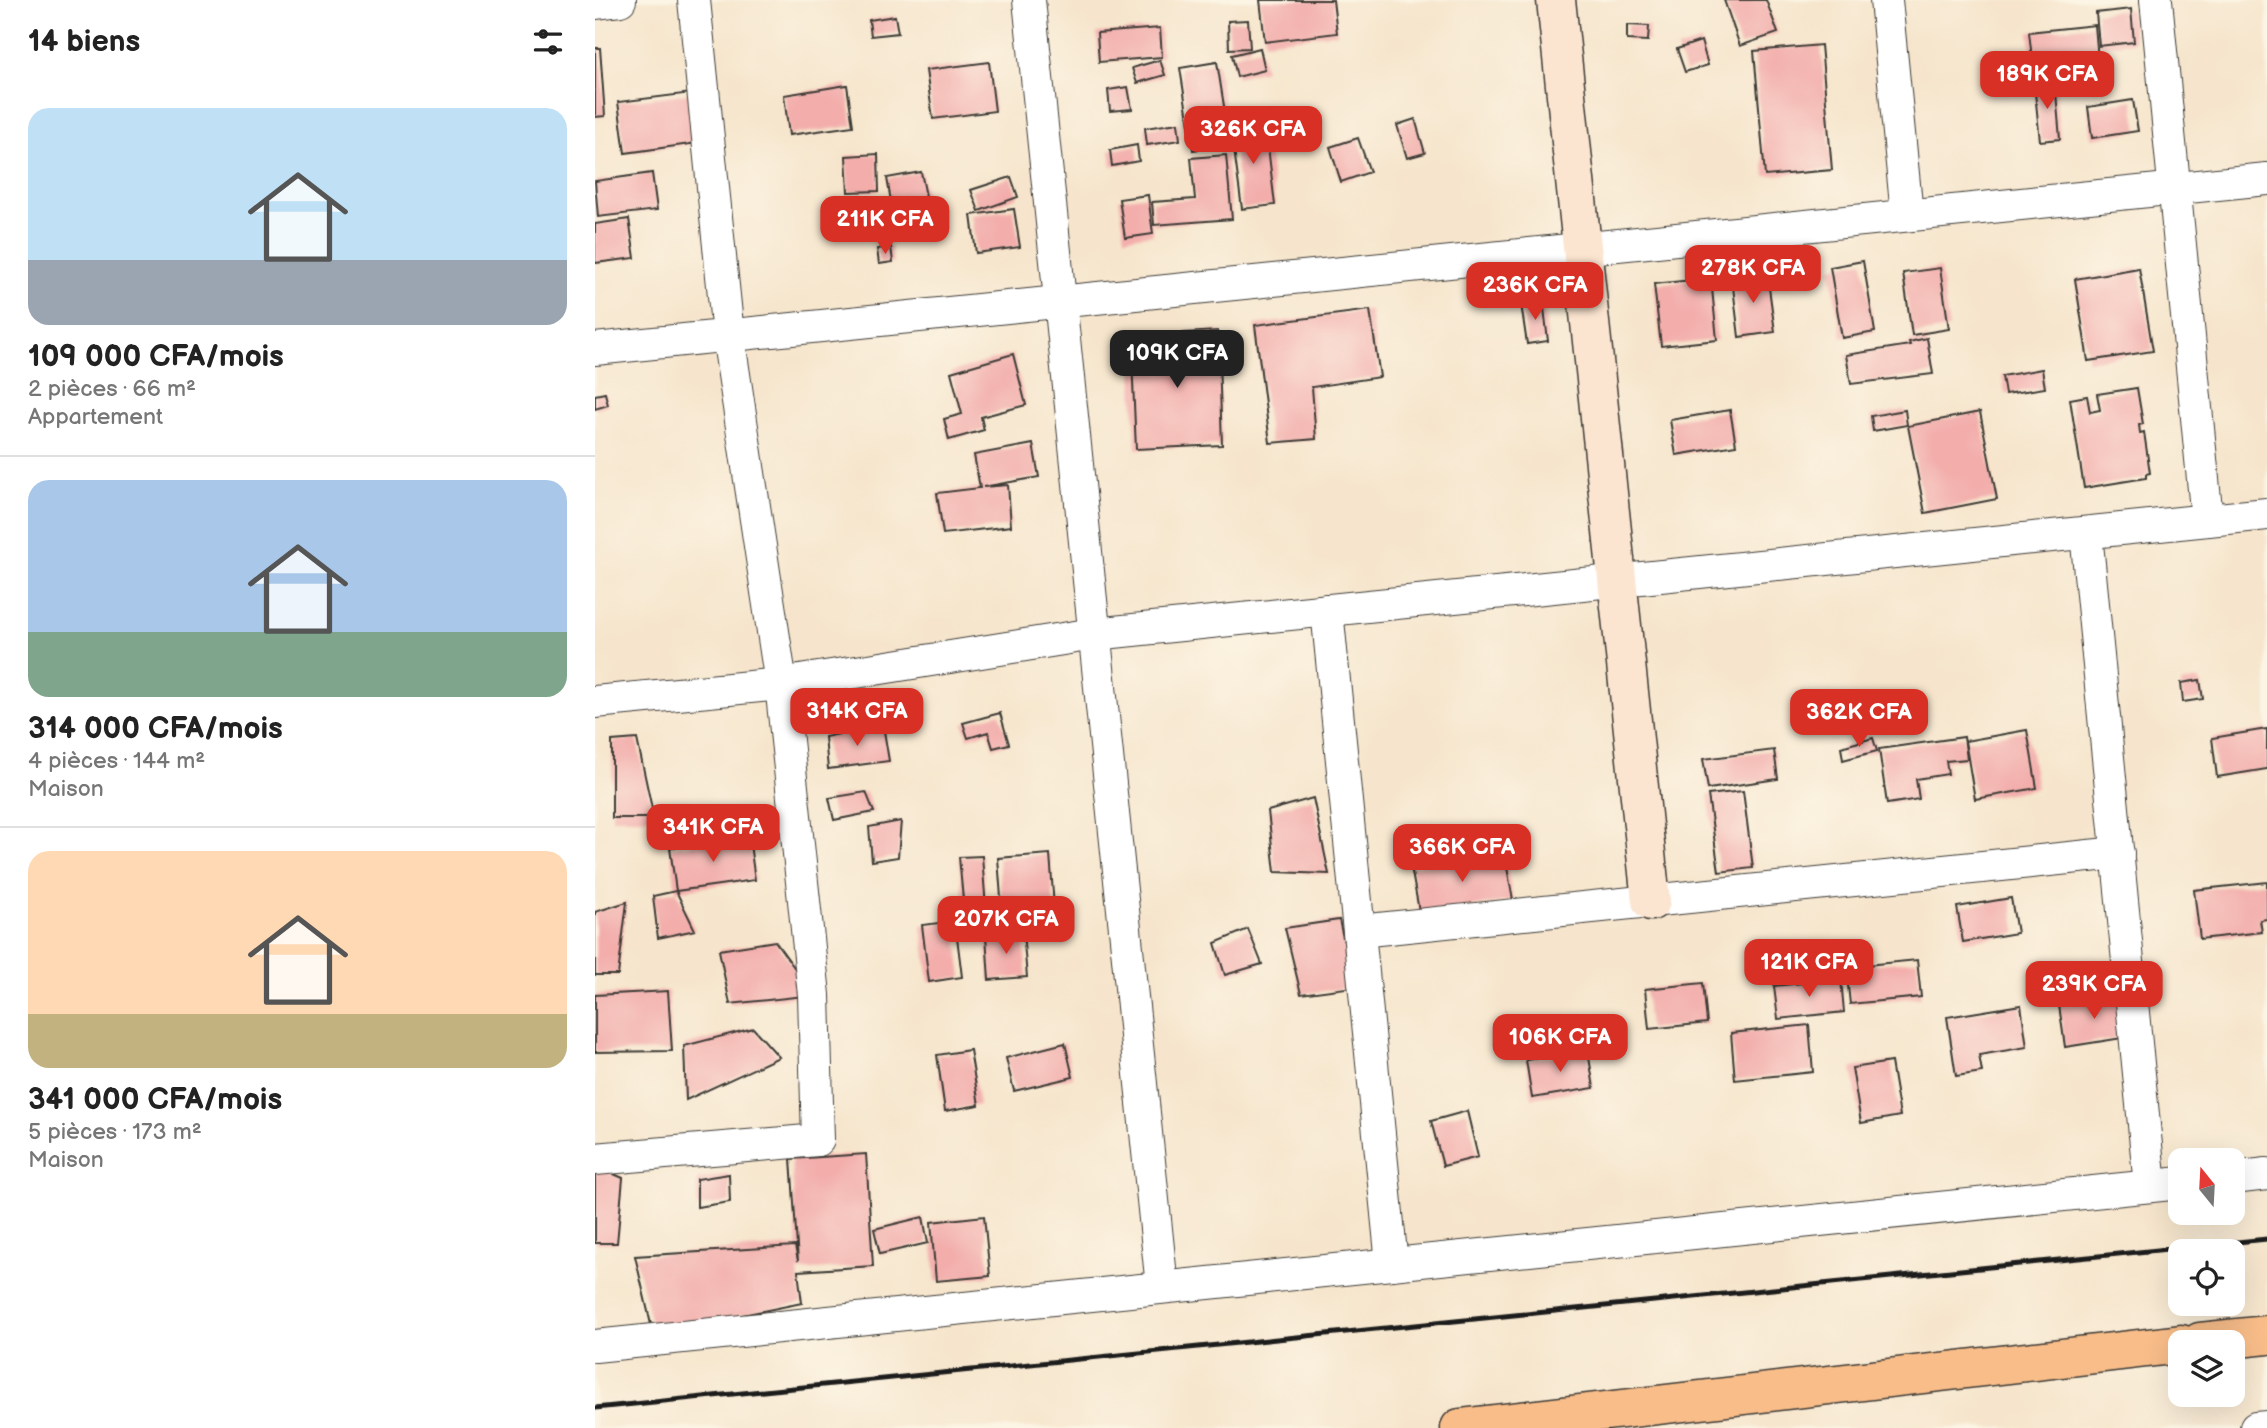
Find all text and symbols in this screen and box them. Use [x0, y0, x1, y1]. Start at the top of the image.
icon: filters [529, 23, 567, 61]
text: 14 biens [28, 24, 140, 60]
pin: 189K CFA [1975, 52, 2119, 111]
text: 189K CFA [1996, 60, 2098, 88]
pin: 326K CFA [1181, 106, 1325, 166]
text: 326K CFA [1200, 115, 1306, 143]
icon: home [235, 154, 361, 280]
pin: 211K CFA [813, 196, 957, 256]
text: 211K CFA [836, 205, 934, 233]
pin: 278K CFA [1681, 246, 1825, 305]
text: 278K CFA [1701, 254, 1805, 282]
pin: 236K CFA [1463, 262, 1607, 322]
text: 236K CFA [1482, 271, 1588, 299]
pin: 109K CFA [1105, 330, 1249, 390]
text: 109 000 CFA/mois [28, 339, 284, 375]
text: 109K CFA [1126, 339, 1228, 367]
text: 2 pièces · 66 m² [28, 375, 196, 403]
text: Appartement [28, 403, 163, 431]
icon: home [235, 526, 361, 652]
pin: 314K CFA [785, 688, 929, 748]
pin: 362K CFA [1787, 690, 1931, 749]
text: 314K CFA [806, 697, 908, 725]
text: 362K CFA [1806, 698, 1912, 726]
text: 314 000 CFA/mois [28, 711, 283, 747]
text: 4 pièces · 144 m² [28, 747, 205, 775]
text: Maison [28, 775, 104, 803]
pin: 341K CFA [641, 804, 785, 864]
text: 341K CFA [663, 813, 763, 841]
pin: 366K CFA [1390, 824, 1534, 884]
text: 366K CFA [1409, 833, 1515, 861]
icon: home [235, 897, 361, 1023]
pin: 207K CFA [934, 897, 1078, 956]
text: 207K CFA [953, 905, 1059, 933]
pin: 121K CFA [1737, 940, 1881, 999]
text: 121K CFA [1760, 948, 1858, 976]
pin: 239K CFA [2022, 962, 2166, 1021]
text: 239K CFA [2042, 970, 2146, 998]
pin: 106K CFA [1488, 1014, 1632, 1074]
text: 106K CFA [1509, 1023, 1611, 1051]
text: 341 000 CFA/mois [28, 1082, 282, 1118]
text: 5 pièces · 173 m² [28, 1118, 202, 1146]
text: Maison [28, 1146, 104, 1174]
north arrow [2168, 1148, 2245, 1225]
map controls [2168, 1148, 2245, 1407]
button: locate [2168, 1239, 2245, 1316]
button: layers [2168, 1330, 2245, 1407]

